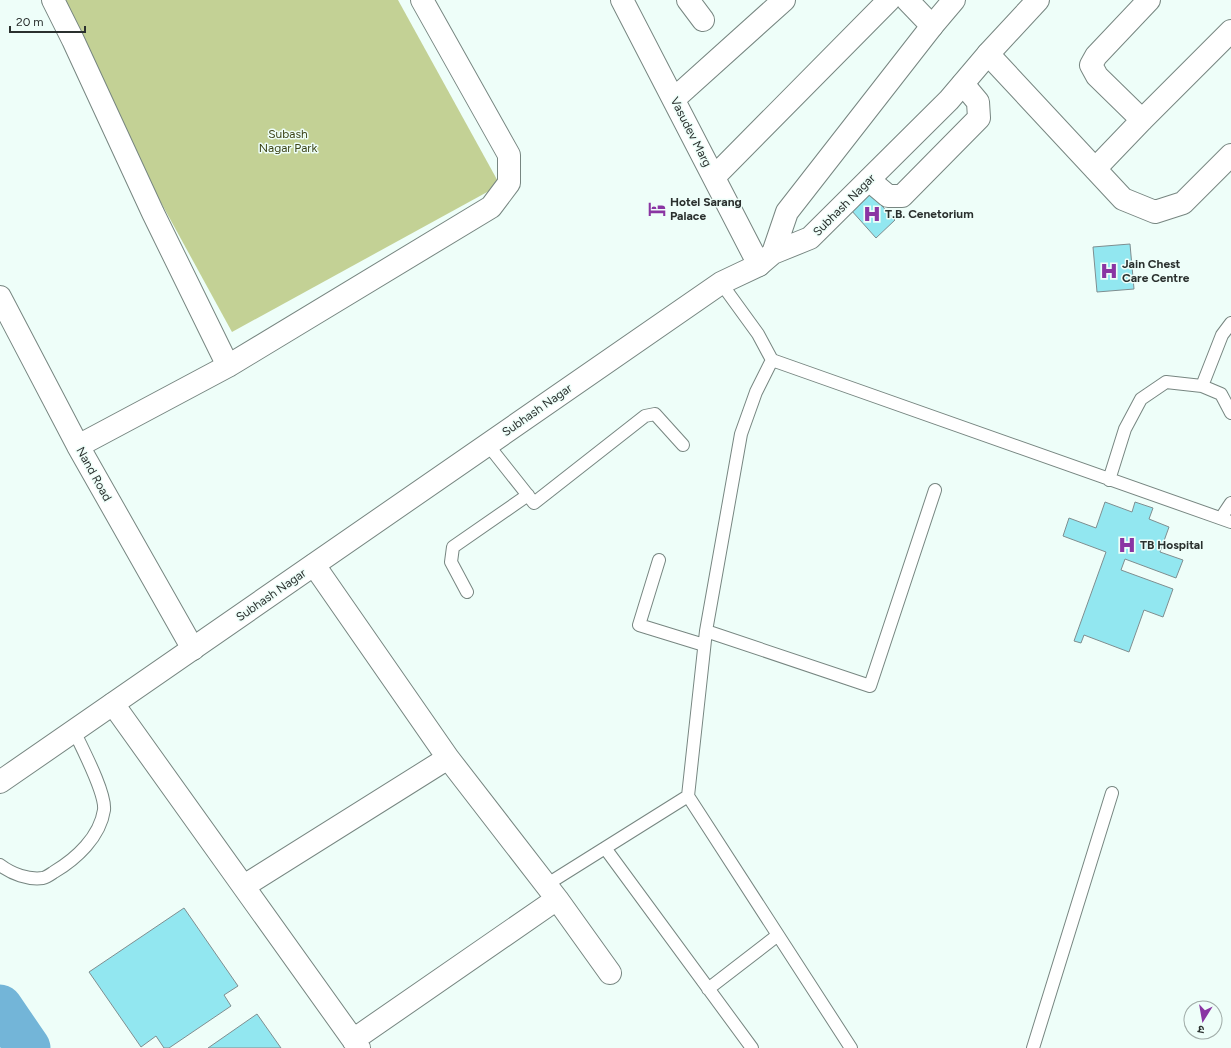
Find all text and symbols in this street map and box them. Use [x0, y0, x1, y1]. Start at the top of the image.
scale bar [10, 8, 85, 34]
text: 20 m [16, 15, 44, 29]
street label: Vasudev Marg [667, 95, 715, 169]
park label: Subash Nagar Park [259, 127, 317, 155]
street label: Subhash Nagar [810, 171, 878, 239]
place label: Hotel Sarang Palace [670, 195, 742, 223]
hotel icon: Hotel Sarang Palace [647, 199, 667, 219]
hospital icon: T.B. Cenetorium [862, 204, 882, 224]
place label: T.B. Cenetorium [885, 207, 974, 221]
place label: Jain Chest Care Centre [1122, 257, 1190, 285]
hospital icon: Jain Chest Care Centre [1099, 261, 1119, 281]
street label: Subhash Nagar [499, 381, 575, 439]
street label: Nand Road [73, 444, 115, 504]
hospital icon: TB Hospital [1117, 535, 1137, 555]
place label: TB Hospital [1140, 538, 1203, 552]
street label: Subhash Nagar [233, 566, 309, 624]
north arrow [1183, 1000, 1223, 1040]
text: उ [1196, 1022, 1206, 1036]

